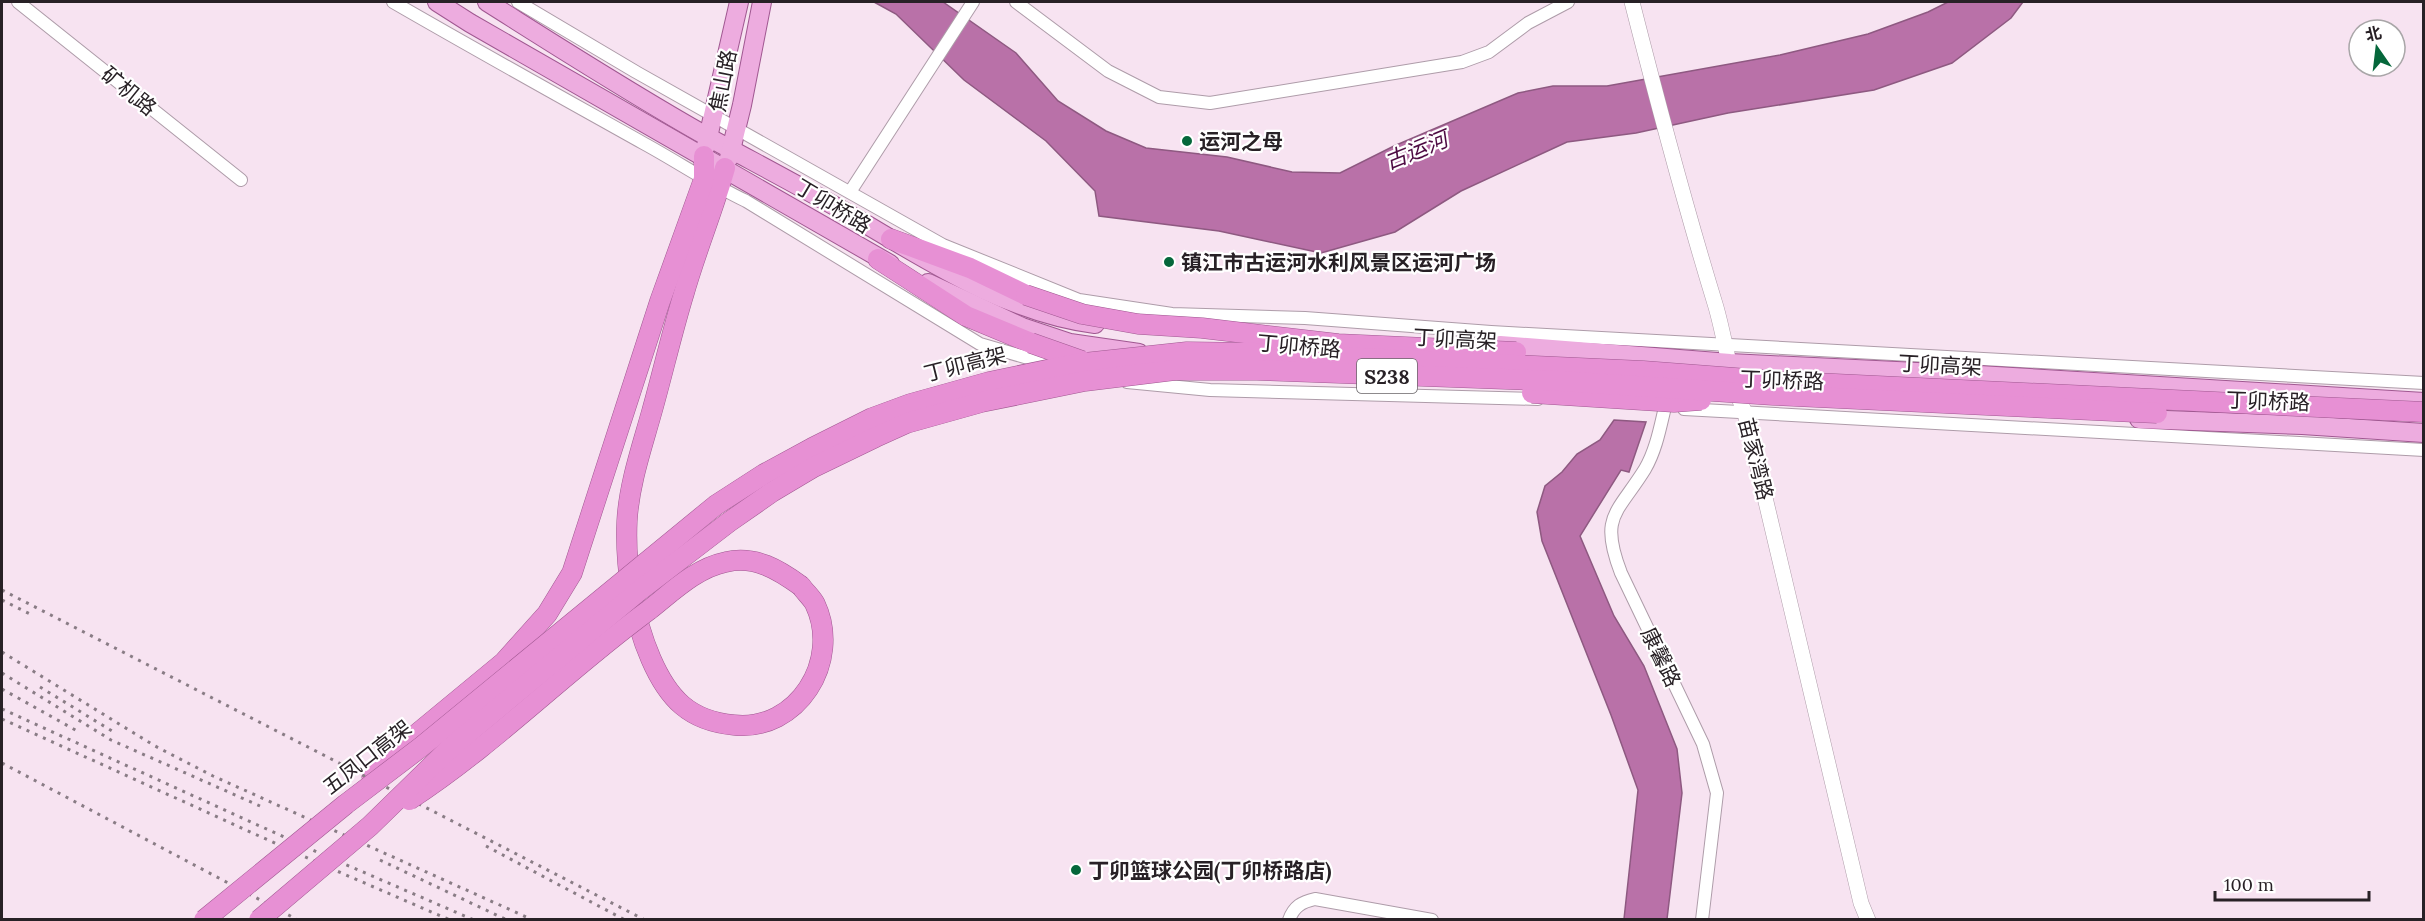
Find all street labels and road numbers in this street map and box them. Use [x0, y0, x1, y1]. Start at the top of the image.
street label: 焦山路 [704, 48, 742, 114]
street label: 矿机路 [96, 61, 162, 121]
street label: 丁卯桥路 [790, 173, 876, 239]
street label: 丁卯高架 [1412, 323, 1498, 355]
street label: 丁卯桥路 [1256, 329, 1342, 363]
street label: 丁卯高架 [921, 341, 1009, 387]
street label: 丁卯高架 [1897, 349, 1983, 381]
road number: S238 [1357, 359, 1417, 393]
street label: 丁卯桥路 [1740, 365, 1824, 395]
street label: 丁卯桥路 [2226, 386, 2310, 416]
street label: 苗家湾路 [1733, 415, 1779, 503]
street label: 康馨路 [1635, 623, 1687, 691]
street label: 五凤口高架 [317, 714, 417, 800]

